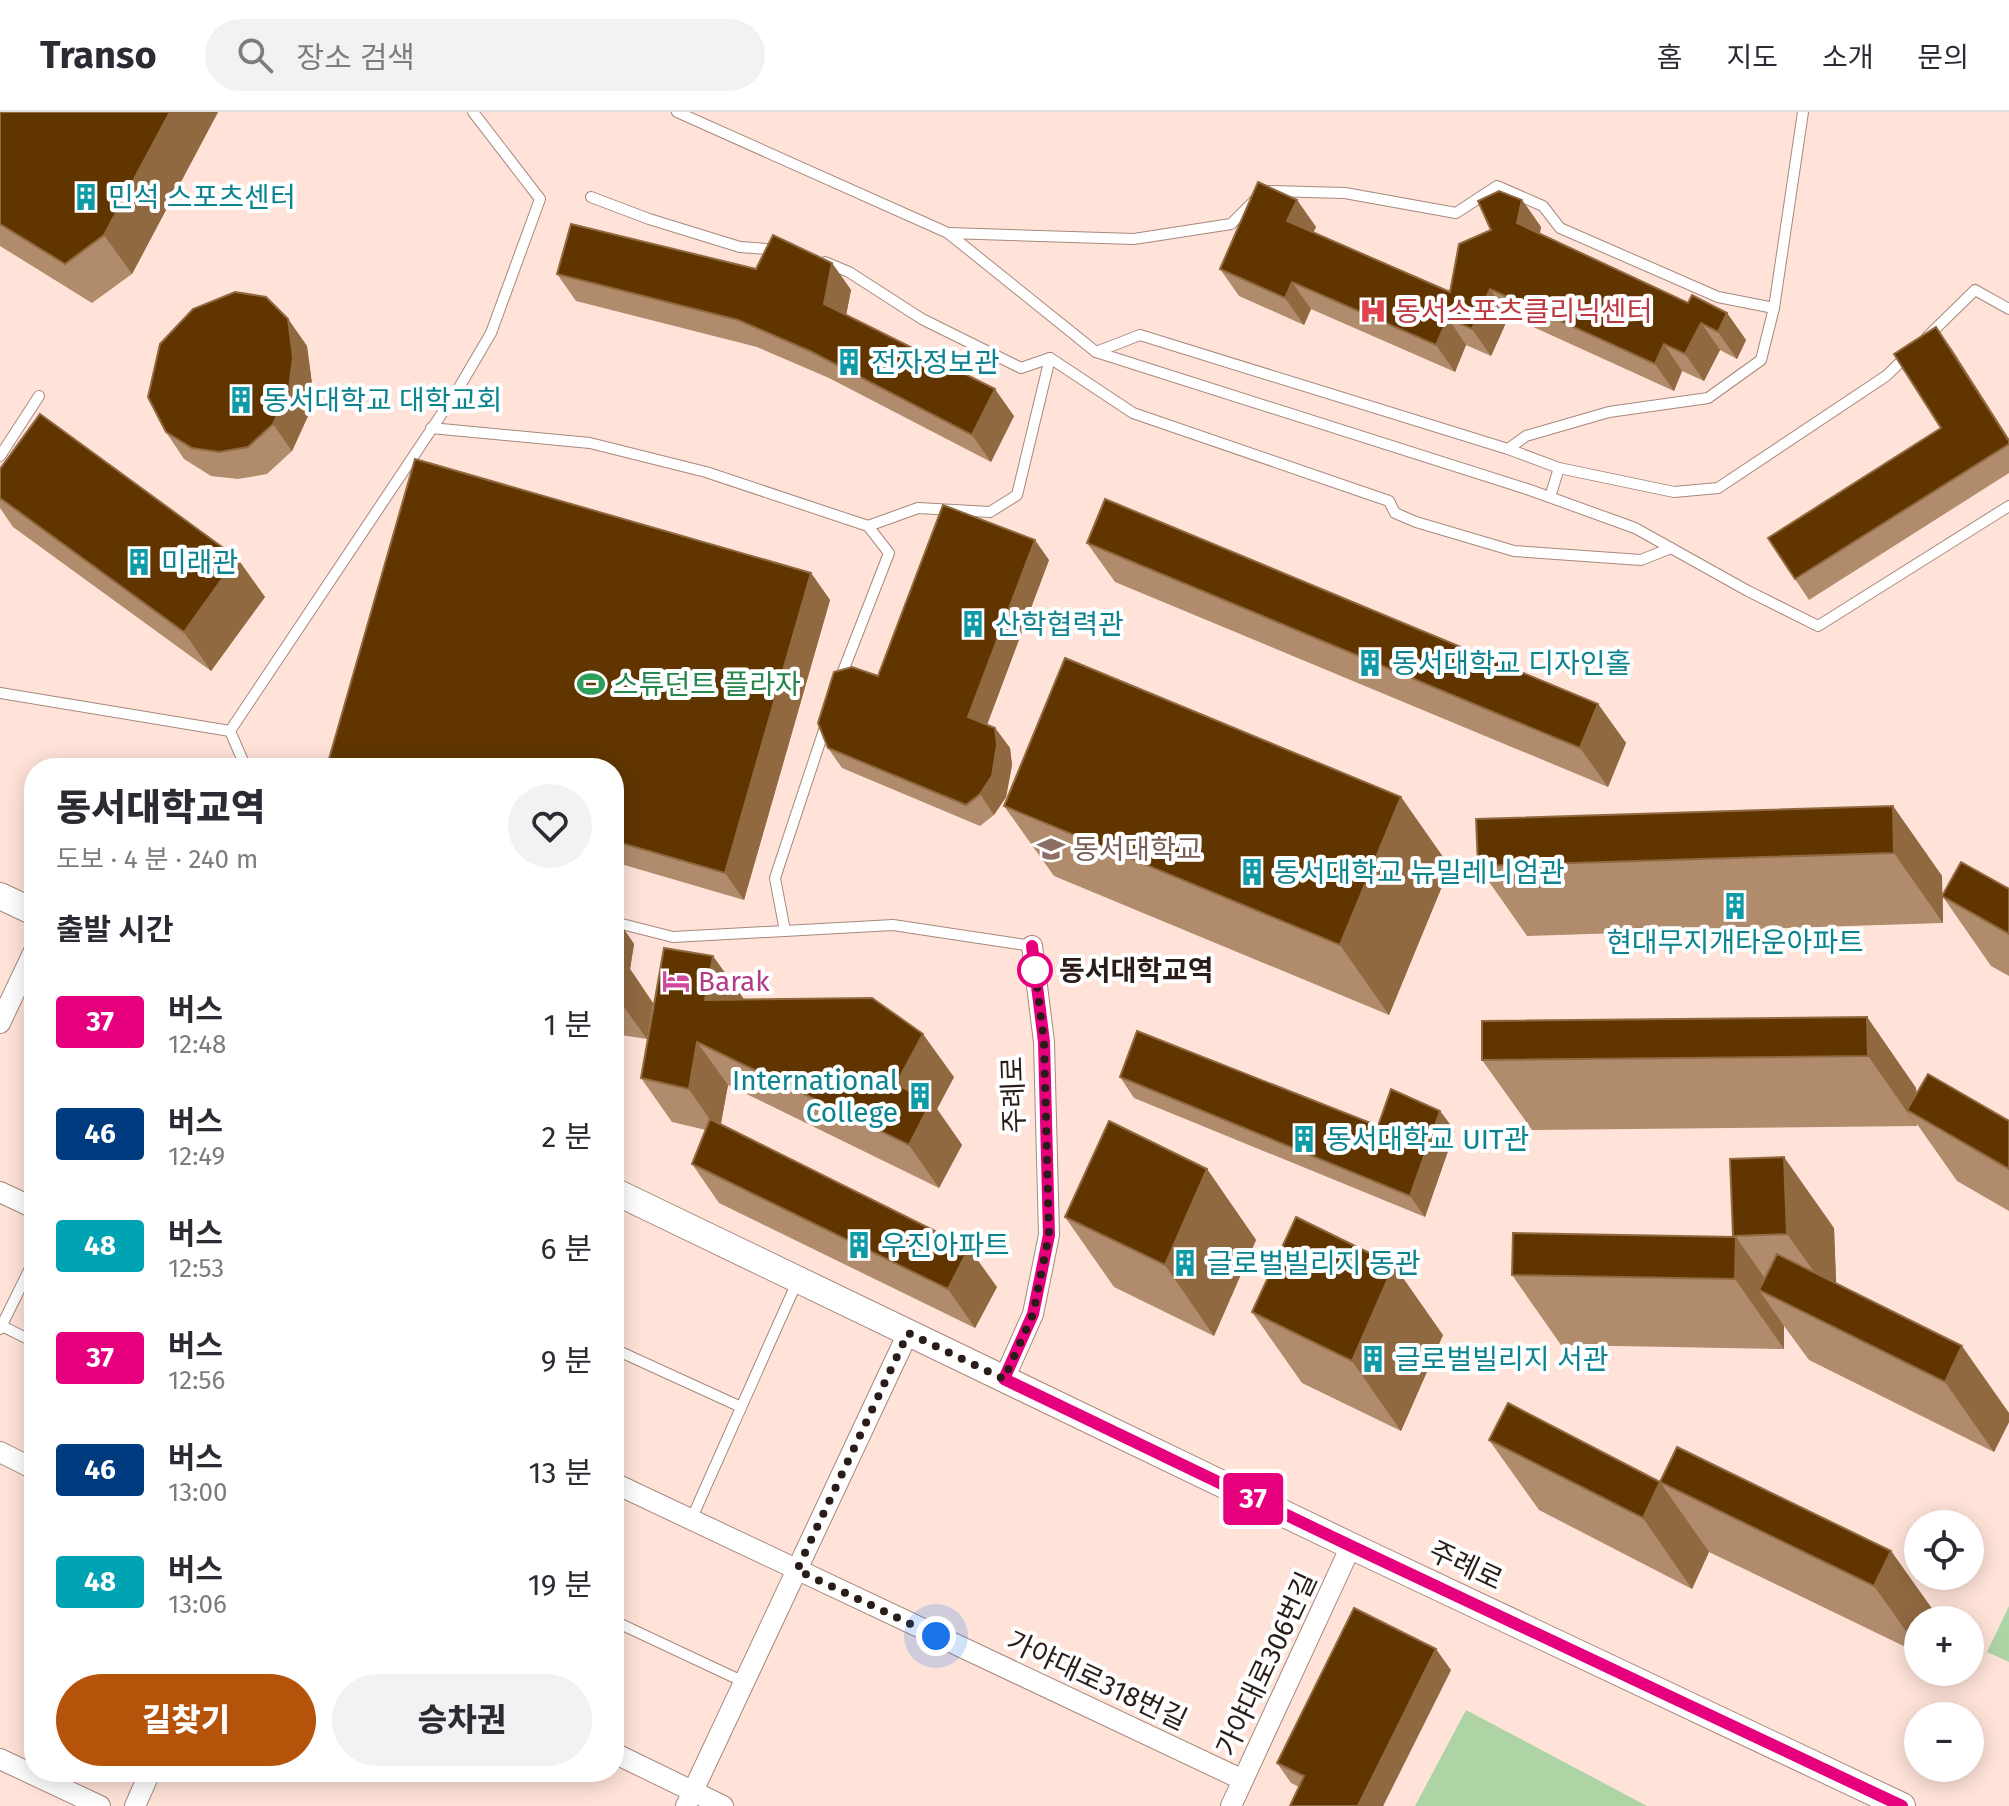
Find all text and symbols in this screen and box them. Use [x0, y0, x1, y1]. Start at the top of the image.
search box [205, 19, 765, 91]
text: Transo [40, 32, 157, 78]
icon: search [233, 33, 277, 77]
text: 장소 검색 [297, 40, 415, 76]
text: 홈 [1657, 41, 1682, 74]
text: 지도 [1726, 41, 1778, 74]
text: 소개 [1822, 41, 1873, 74]
text: 문의 [1917, 41, 1969, 74]
place label: 민석 스포츠센터 [108, 181, 296, 214]
building icon: 민석 스포츠센터 [71, 182, 101, 212]
place label: 동서스포츠클리닉센터 [1395, 295, 1653, 328]
hospital icon: 동서스포츠클리닉센터 [1358, 296, 1388, 326]
place label: 전자정보관 [871, 346, 1000, 379]
building icon: 전자정보관 [834, 347, 864, 377]
place label: 동서대학교 대학교회 [263, 384, 502, 417]
building icon: 동서대학교 대학교회 [226, 385, 256, 415]
place label: 미래관 [161, 546, 238, 579]
building icon: 미래관 [124, 547, 154, 577]
place label: 산학협력관 [995, 608, 1124, 641]
building icon: 산학협력관 [958, 609, 988, 639]
place label: 동서대학교 디자인홀 [1392, 647, 1631, 680]
building icon: 동서대학교 디자인홀 [1355, 648, 1385, 678]
place label: 스튜던트 플라자 [613, 668, 801, 701]
sports icon: 스튜던트 플라자 [576, 669, 606, 699]
button: heart [508, 784, 592, 868]
text: 동서대학교역 [56, 785, 266, 831]
place label: 동서대학교 [1073, 833, 1202, 866]
school or university icon: 동서대학교 [1036, 834, 1066, 864]
text: 도보 · 4 분 · 240 m [56, 844, 258, 875]
place label: 동서대학교 뉴밀레니엄관 [1274, 856, 1565, 889]
building icon: 동서대학교 뉴밀레니엄관 [1237, 857, 1267, 887]
building icon: 현대무지개타운아파트 [1720, 891, 1750, 921]
text: 출발 시간 [56, 912, 174, 948]
place label: 현대무지개타운아파트 [1606, 926, 1864, 959]
marker: 동서대학교역 [1018, 953, 1052, 987]
place label: 동서대학교역 [1059, 954, 1214, 987]
place label: Barak [698, 965, 770, 998]
hotel icon: Barak [661, 966, 691, 996]
text: 버스 [168, 992, 223, 1028]
text: 37 [86, 1005, 114, 1038]
text: 1 분 [543, 1007, 592, 1043]
text: 12:48 [168, 1029, 226, 1060]
street label: 주례로 [996, 1056, 1031, 1134]
place label: International College [732, 1064, 898, 1129]
building icon: International College [905, 1081, 935, 1111]
text: 버스 [168, 1104, 223, 1140]
text: 46 [84, 1117, 116, 1150]
text: 2 분 [542, 1119, 592, 1155]
place label: 동서대학교 UIT관 [1326, 1123, 1529, 1156]
building icon: 동서대학교 UIT관 [1289, 1124, 1319, 1154]
text: 12:49 [168, 1141, 225, 1172]
text: 버스 [168, 1216, 223, 1252]
text: 48 [84, 1229, 116, 1262]
place label: 우진아파트 [881, 1229, 1010, 1262]
building icon: 우진아파트 [844, 1230, 874, 1260]
text: 6 분 [540, 1231, 592, 1267]
place label: 글로벌빌리지 동관 [1207, 1247, 1421, 1280]
building icon: 글로벌빌리지 동관 [1170, 1248, 1200, 1278]
text: 12:53 [168, 1253, 224, 1284]
text: 버스 [168, 1328, 223, 1364]
text: 37 [86, 1341, 114, 1374]
text: 9 분 [541, 1343, 592, 1379]
place label: 글로벌빌리지 서관 [1395, 1343, 1609, 1376]
building icon: 글로벌빌리지 서관 [1358, 1344, 1388, 1374]
text: 12:56 [168, 1365, 225, 1396]
text: 버스 [168, 1440, 223, 1476]
text: 46 [84, 1453, 116, 1486]
text: 13 분 [528, 1455, 592, 1491]
line badge: 37 [1217, 1473, 1289, 1525]
text: 13:00 [168, 1477, 228, 1508]
text: 37 [1239, 1482, 1267, 1515]
map controls [1904, 1510, 1984, 1782]
button: locate [1904, 1510, 1984, 1590]
street label: 주례로 [1424, 1534, 1508, 1597]
text: 버스 [168, 1552, 223, 1588]
text: 48 [84, 1565, 116, 1598]
text: 19 분 [528, 1567, 592, 1603]
street label: 가야대로306번길 [1209, 1567, 1323, 1761]
text: 13:06 [168, 1589, 227, 1620]
button: + [1904, 1606, 1984, 1686]
your location [916, 1616, 956, 1656]
street label: 가야대로318번길 [1001, 1624, 1192, 1737]
button: 길찾기 [56, 1674, 316, 1766]
button: 승차권 [332, 1674, 592, 1766]
button: − [1904, 1702, 1984, 1782]

